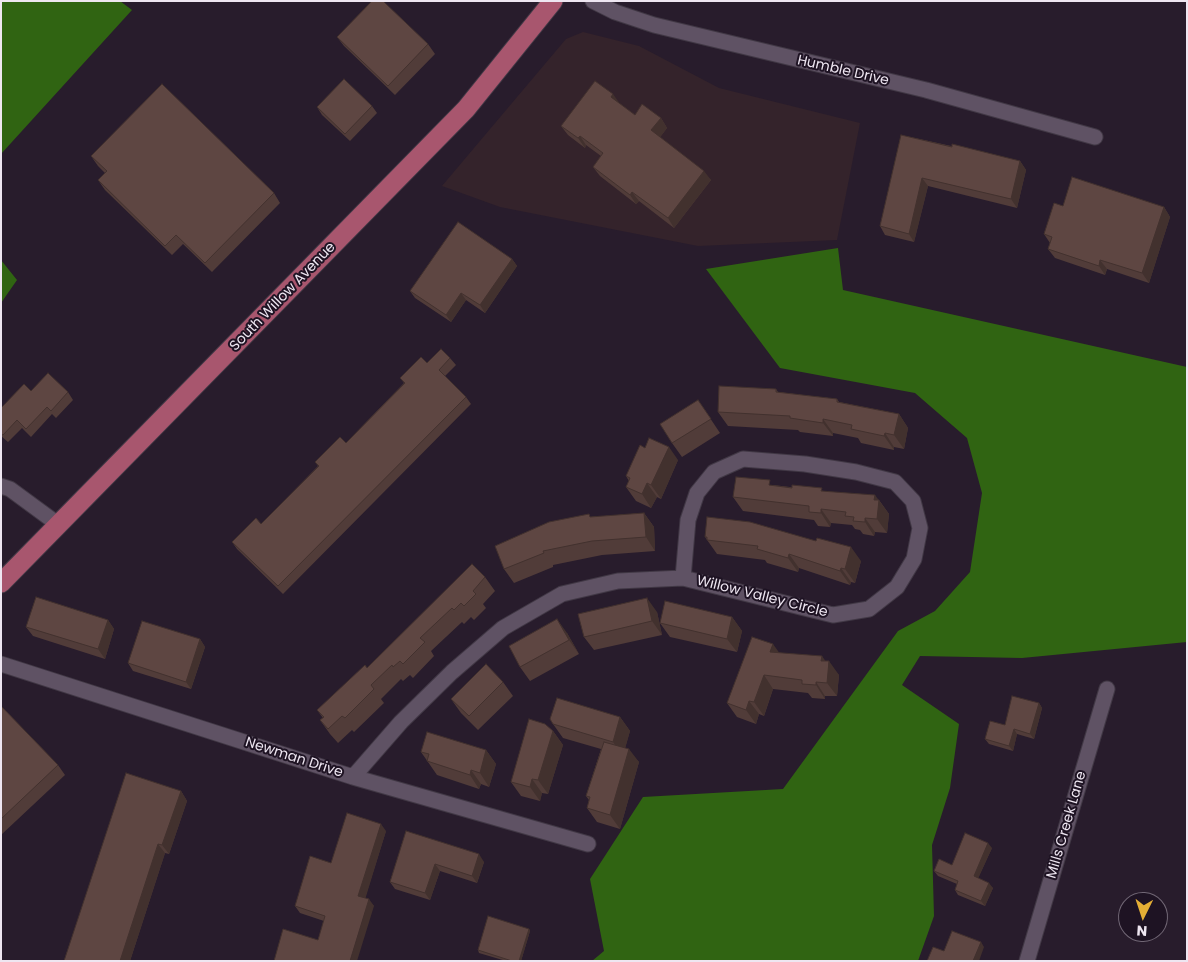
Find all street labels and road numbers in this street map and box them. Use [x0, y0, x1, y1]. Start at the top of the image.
street label: Humble Drive [796, 52, 890, 90]
street label: South Willow Avenue [227, 239, 339, 355]
street label: Willow Valley Circle [695, 573, 829, 621]
street label: Newman Drive [243, 734, 345, 782]
street label: Mills Creek Lane [1044, 769, 1090, 881]

